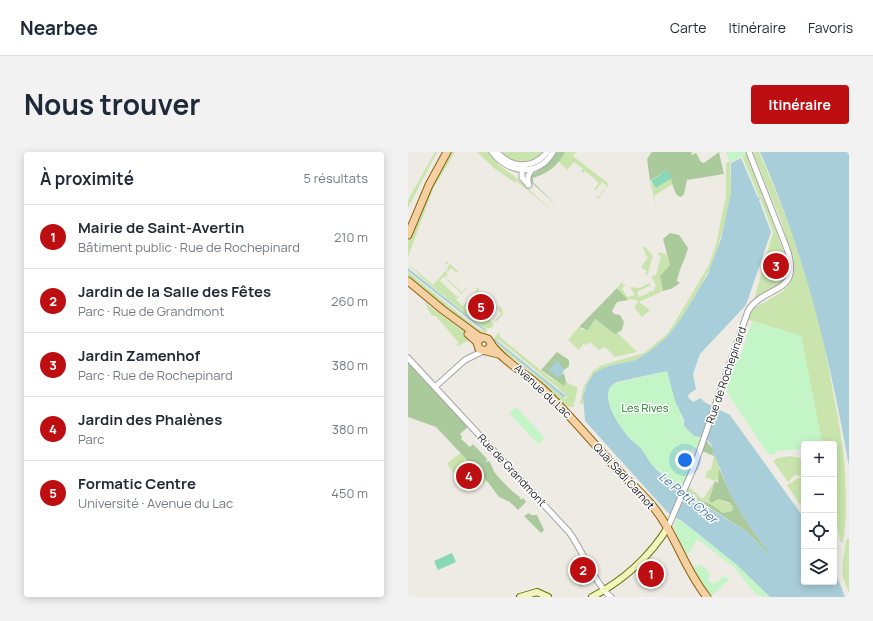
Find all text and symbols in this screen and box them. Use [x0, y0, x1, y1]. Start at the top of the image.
text: Nearbee [20, 15, 98, 41]
text: Carte [670, 18, 706, 37]
text: Itinéraire [728, 18, 786, 37]
text: Favoris [808, 18, 853, 37]
text: Nous trouver [24, 85, 200, 123]
button: Itinéraire [751, 85, 849, 124]
text: À proximité [40, 167, 134, 190]
text: 5 résultats [304, 169, 368, 187]
text: Mairie de Saint-Avertin [78, 217, 244, 238]
text: 1 [50, 228, 56, 246]
text: 210 m [334, 228, 368, 246]
text: Bâtiment public · Rue de Rochepinard [78, 238, 300, 256]
pin: 3 [763, 251, 789, 281]
text: Jardin de la Salle des Fêtes [78, 281, 271, 302]
text: 2 [49, 292, 57, 310]
text: 260 m [331, 292, 368, 310]
pin: 5 [468, 292, 494, 322]
text: Parc · Rue de Grandmont [78, 302, 224, 320]
street label: Rue de Rochepinard [702, 324, 749, 425]
text: Jardin Zamenhof [78, 345, 200, 366]
text: 3 [49, 356, 57, 374]
text: 380 m [332, 356, 368, 374]
street label: Avenue du Lac [512, 360, 575, 421]
text: Parc · Rue de Rochepinard [78, 366, 233, 384]
park label: Les Rives [621, 400, 669, 415]
text: Jardin des Phalènes [78, 409, 222, 430]
text: 4 [49, 420, 57, 438]
text: 380 m [332, 420, 368, 438]
text: Parc [78, 430, 105, 448]
street label: Rue de Grandmont [475, 430, 550, 509]
street label: Quai Sadi Carnot [590, 439, 658, 512]
map controls [801, 441, 837, 585]
button: + [801, 441, 837, 477]
your location [675, 450, 695, 470]
pin: 4 [456, 461, 482, 491]
water label: Le Petit Cher [655, 468, 722, 528]
text: Formatic Centre [78, 473, 196, 494]
button: − [801, 477, 837, 513]
text: 5 [49, 484, 57, 502]
text: 450 m [331, 484, 368, 502]
text: Université · Avenue du Lac [78, 494, 233, 512]
button: locate [801, 513, 837, 549]
button: layers [801, 549, 837, 585]
pin: 2 [570, 555, 596, 585]
pin: 1 [638, 559, 664, 589]

